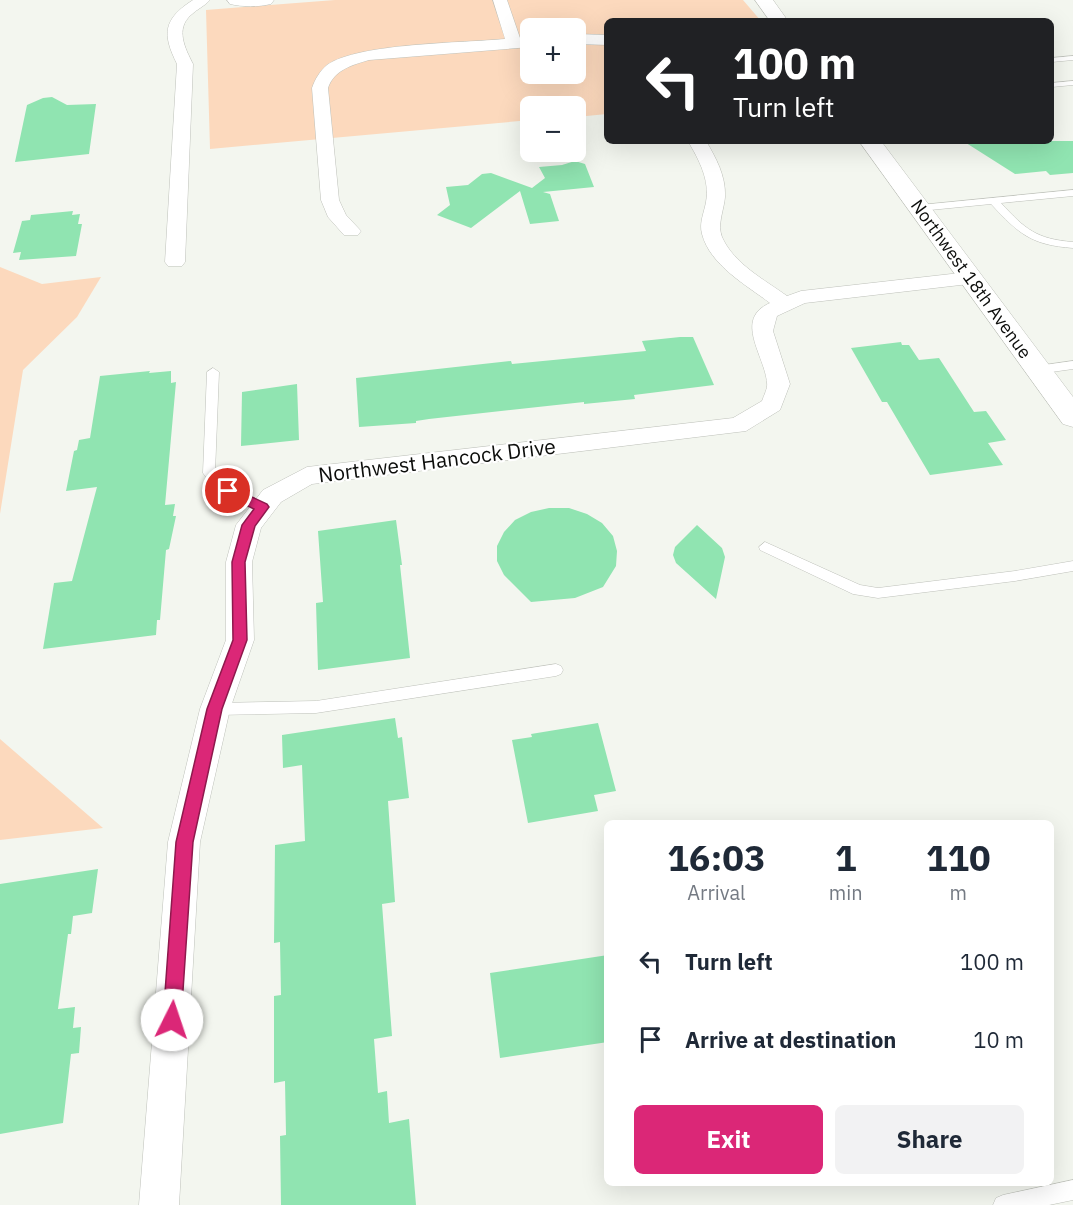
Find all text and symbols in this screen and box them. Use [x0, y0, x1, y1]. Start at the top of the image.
map controls [520, 18, 586, 162]
button: + [520, 18, 586, 84]
text: 100 m [733, 36, 856, 91]
icon: left [634, 42, 712, 120]
text: Turn left [733, 89, 834, 124]
button: − [520, 96, 586, 162]
street label: Northwest 18th Avenue [906, 195, 1037, 363]
street label: Northwest Hancock Drive [317, 432, 557, 488]
pin [202, 465, 253, 516]
icon: arrive [211, 474, 244, 507]
text: 16:03 [667, 834, 766, 881]
text: 1 [835, 834, 857, 881]
text: 110 [926, 834, 991, 881]
text: Arrival [687, 879, 746, 906]
text: min [829, 879, 863, 906]
text: m [950, 879, 967, 906]
icon: left [634, 945, 667, 978]
text: Turn left [685, 947, 773, 976]
text: 100 m [960, 947, 1024, 976]
position arrow [140, 988, 204, 1052]
icon: arrive [634, 1023, 667, 1056]
text: Arrive at destination [685, 1025, 896, 1054]
text: 10 m [973, 1025, 1024, 1054]
button: Exit [634, 1105, 823, 1174]
button: Share [835, 1105, 1024, 1174]

